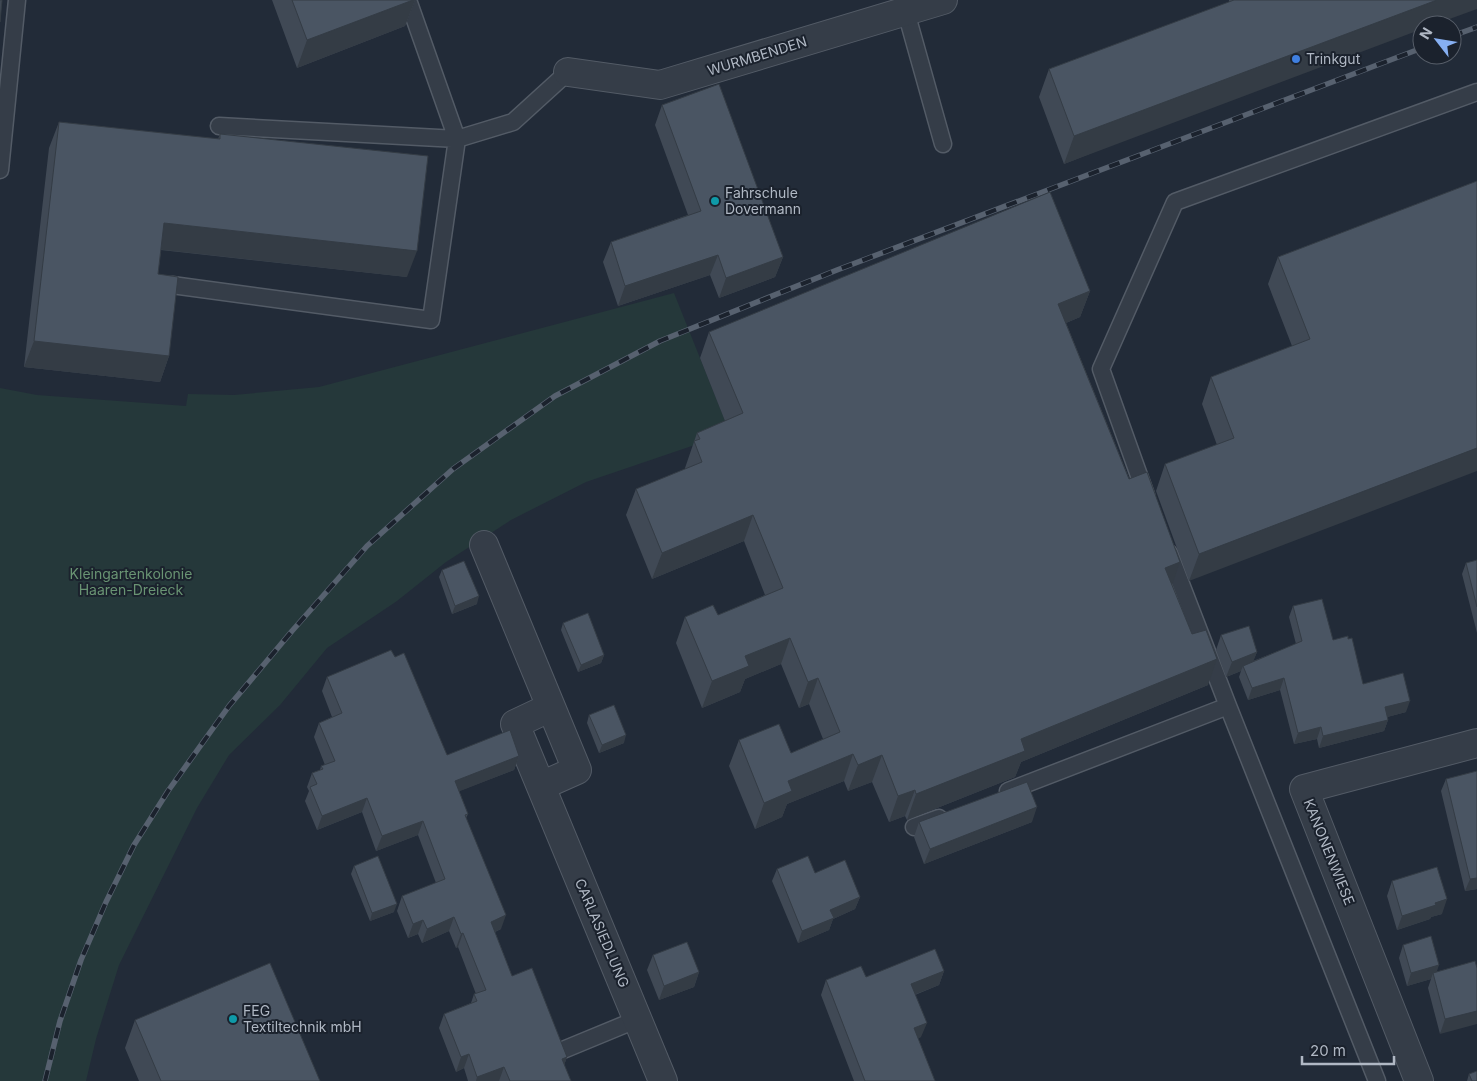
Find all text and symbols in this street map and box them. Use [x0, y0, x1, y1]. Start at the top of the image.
north arrow [1412, 15, 1462, 65]
text: N [1415, 24, 1435, 42]
street label: WURMBENDEN [705, 32, 809, 79]
place label: Trinkgut [1306, 50, 1361, 67]
marker: Trinkgut [1290, 53, 1302, 65]
place label: Fahrschule Dovermann [725, 184, 801, 217]
marker: Fahrschule Dovermann [709, 195, 721, 207]
park label: Kleingartenkolonie Haaren-Dreieck [70, 565, 192, 598]
street label: KANONENWIESE [1300, 796, 1359, 907]
street label: CARLASIEDLUNG [572, 876, 633, 990]
place label: FEG Textiltechnik mbH [243, 1002, 362, 1035]
marker: FEG Textiltechnik mbH [227, 1013, 239, 1025]
scale bar [1302, 1034, 1394, 1066]
text: 20 m [1310, 1041, 1346, 1060]

